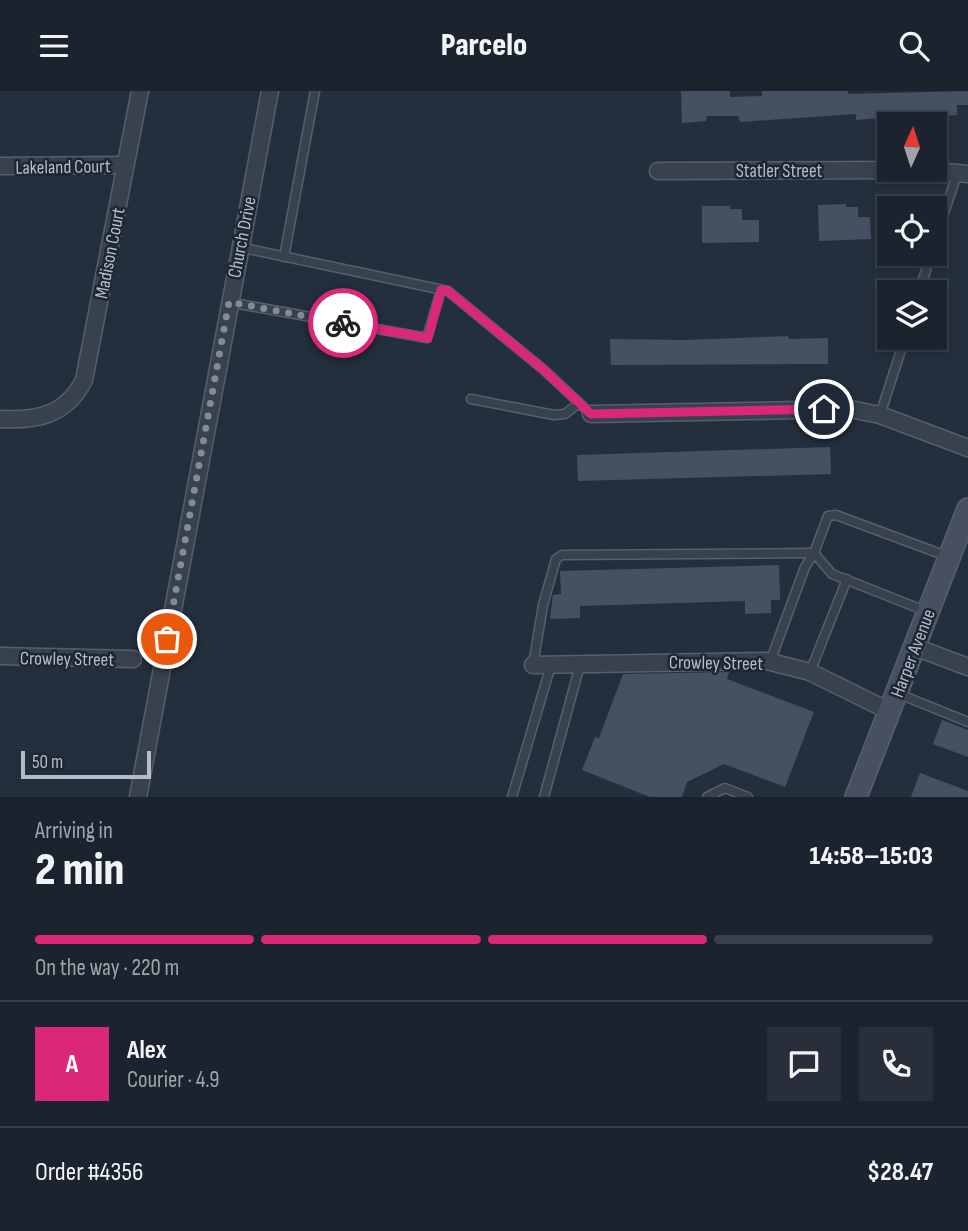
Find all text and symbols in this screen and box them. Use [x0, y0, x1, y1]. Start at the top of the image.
text: Parcelo [441, 26, 527, 65]
icon: menu [35, 27, 73, 65]
icon: search [895, 27, 933, 65]
north arrow [877, 112, 947, 182]
map controls [877, 112, 947, 350]
street label: Lakeland Court [15, 155, 111, 180]
street label: Statler Street [736, 160, 823, 183]
street label: Church Drive [223, 195, 262, 280]
button: locate [877, 196, 947, 266]
street label: Madison Court [90, 206, 131, 301]
button: layers [877, 280, 947, 350]
courier [308, 288, 378, 358]
icon: bike [324, 304, 362, 342]
pin [794, 379, 854, 439]
icon: home [805, 390, 843, 428]
street label: Harper Avenue [886, 606, 941, 701]
pin [137, 609, 197, 669]
icon: bag [148, 620, 186, 658]
street label: Crowley Street [20, 647, 114, 672]
street label: Crowley Street [669, 651, 763, 676]
scale bar [21, 748, 150, 780]
text: 50 m [32, 751, 63, 774]
text: Arriving in [35, 817, 113, 845]
text: 14:58–15:03 [810, 841, 933, 872]
text: 2 min [35, 843, 124, 898]
text: On the way · 220 m [35, 954, 179, 982]
button: chat [767, 1027, 841, 1101]
button: phone [859, 1027, 933, 1101]
text: Alex [127, 1035, 167, 1066]
text: A [66, 1049, 78, 1080]
text: Courier · 4.9 [127, 1066, 219, 1094]
text: Order #4356 [35, 1157, 143, 1188]
text: $28.47 [867, 1157, 933, 1188]

